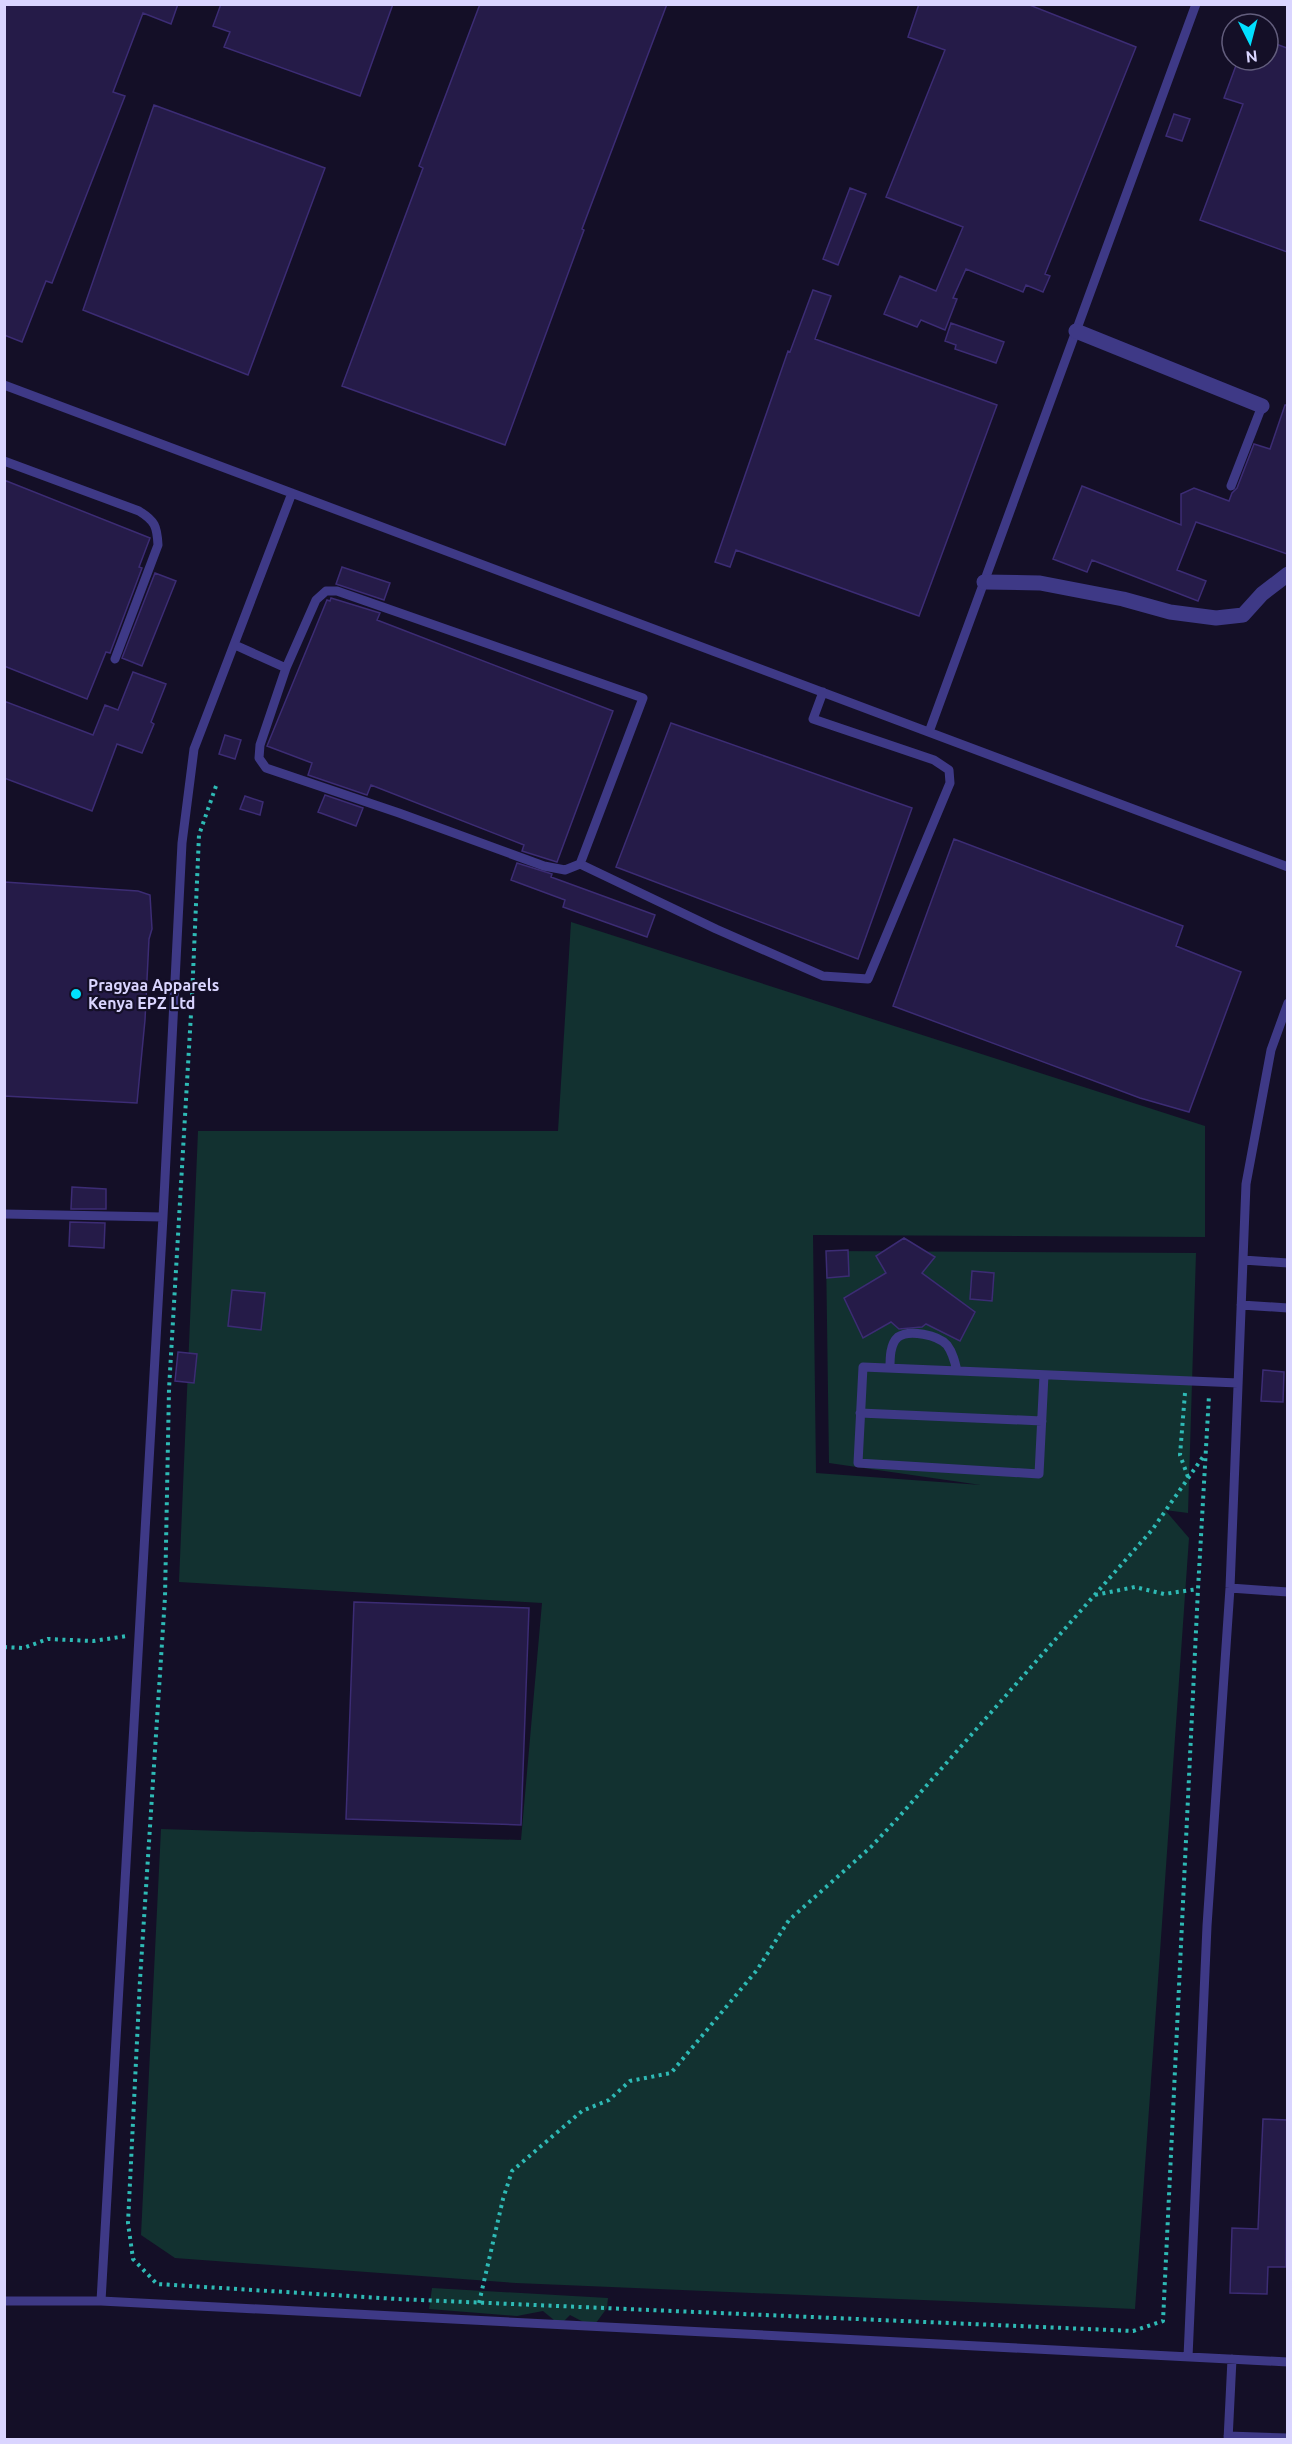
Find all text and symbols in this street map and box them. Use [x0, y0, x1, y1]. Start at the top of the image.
north arrow [1220, 12, 1280, 72]
text: N [1245, 47, 1258, 66]
place label: Pragyaa Apparels Kenya EPZ Ltd [88, 976, 219, 1012]
marker: Pragyaa Apparels Kenya EPZ Ltd [69, 987, 83, 1001]

